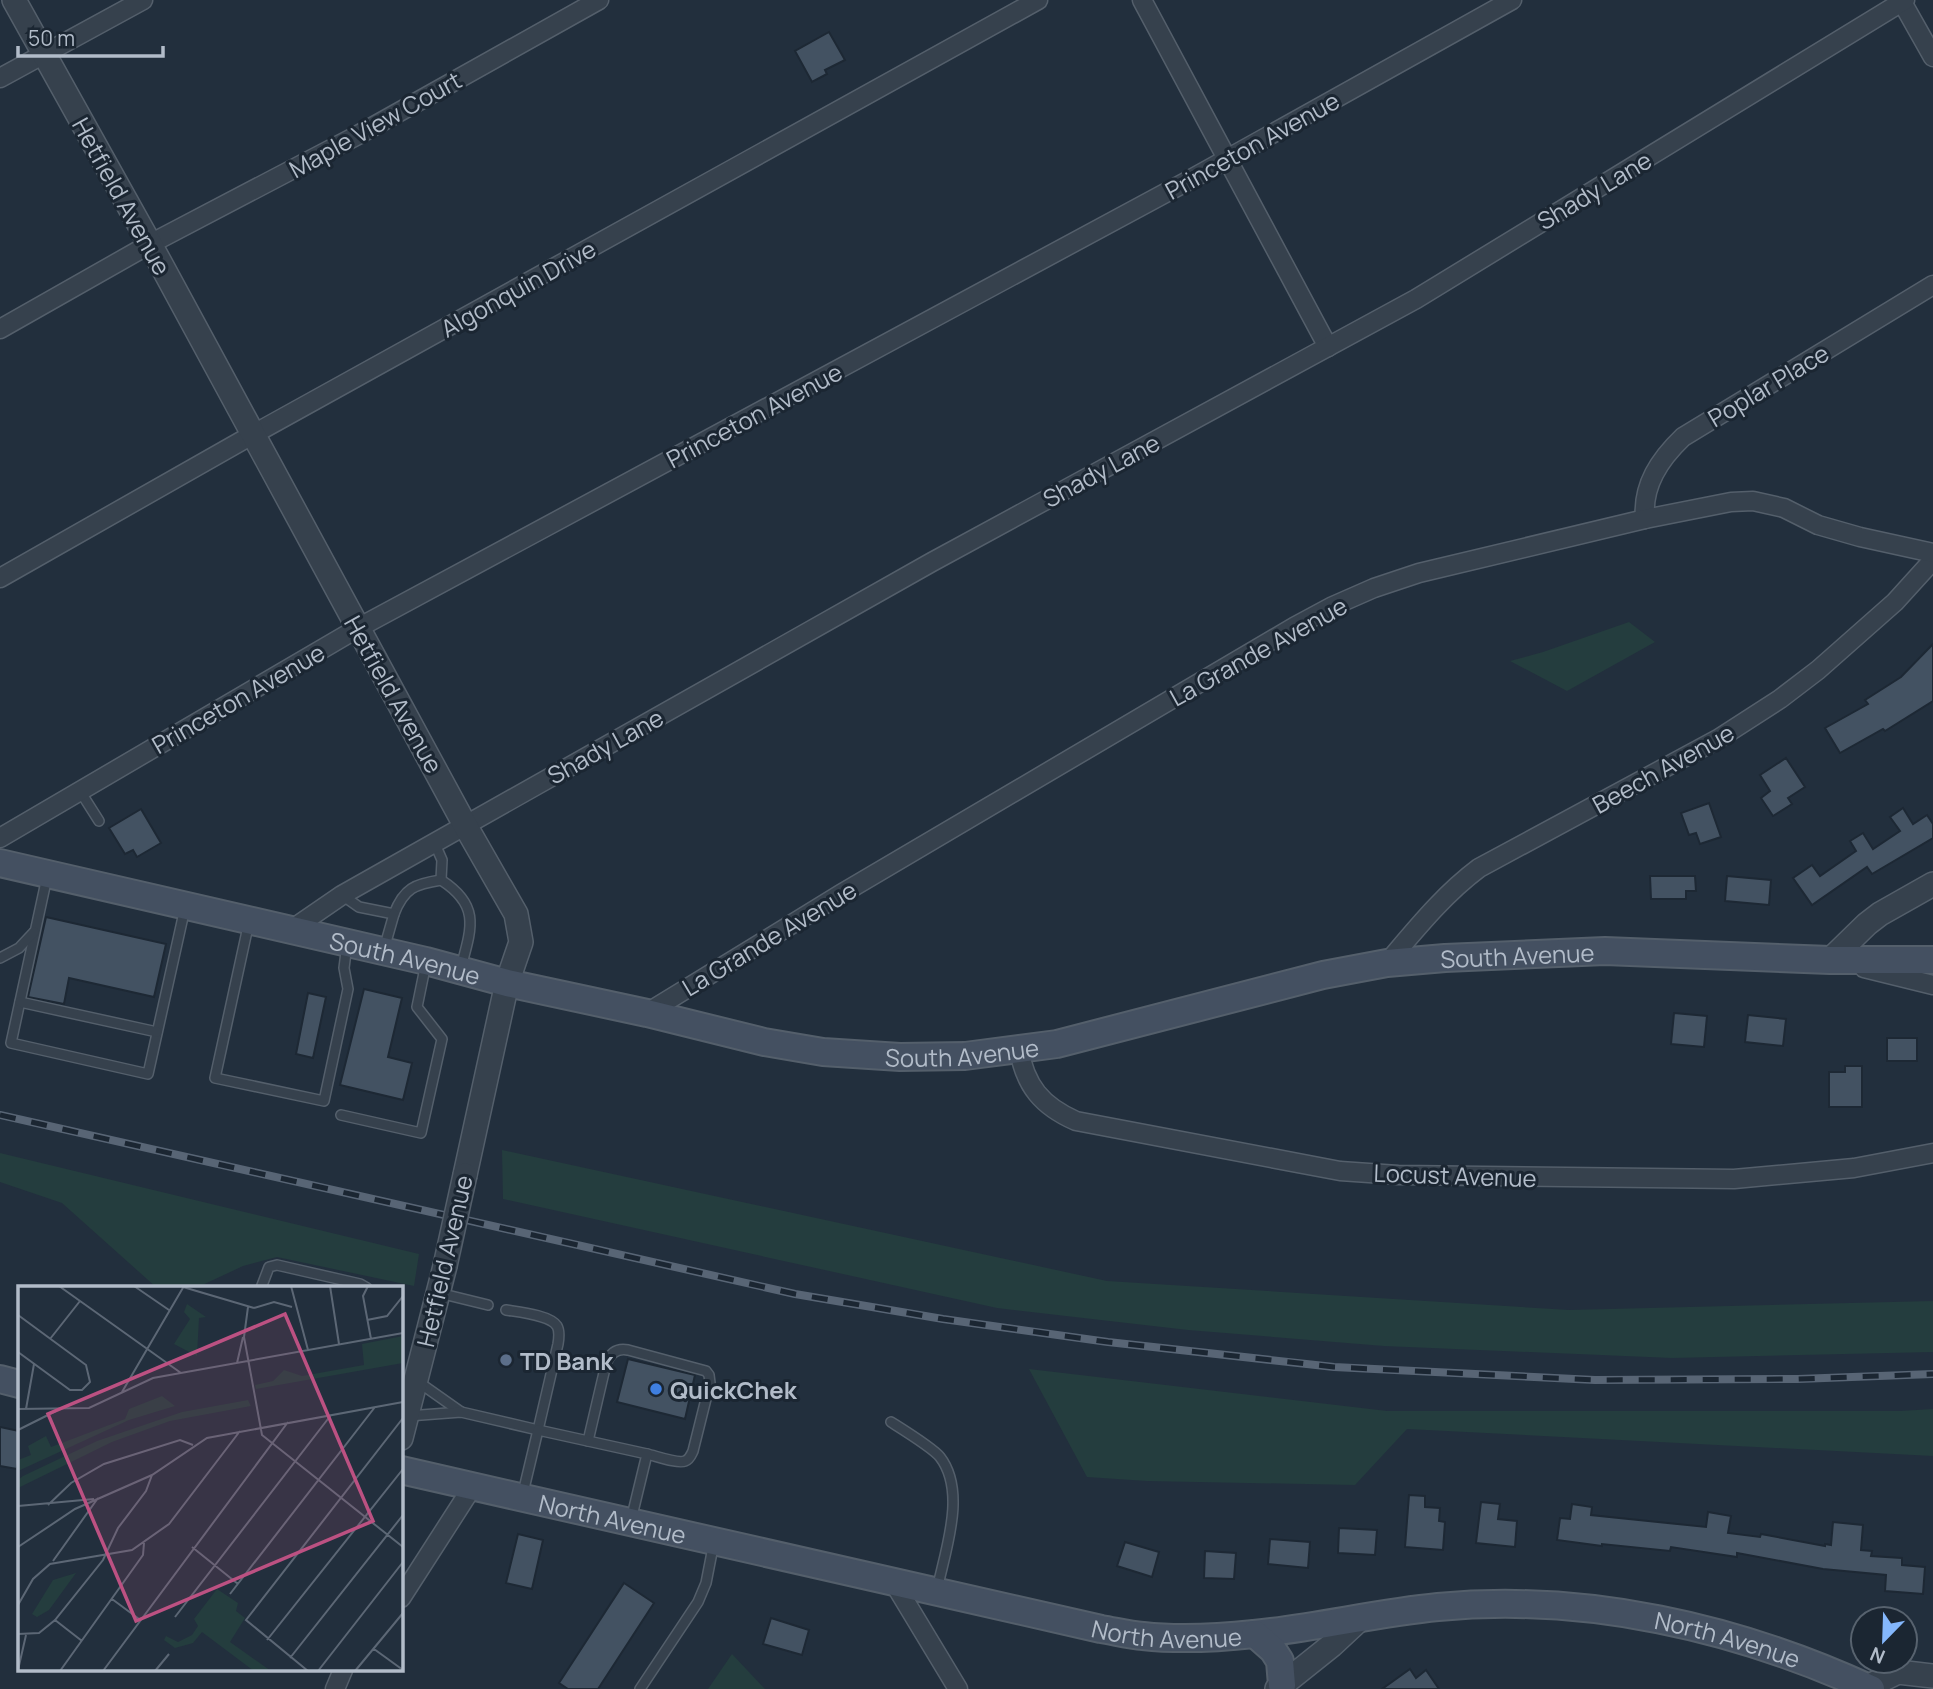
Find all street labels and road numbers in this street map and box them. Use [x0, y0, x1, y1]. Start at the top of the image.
street label: Maple View Court [283, 63, 467, 185]
street label: Princeton Avenue [1159, 83, 1345, 207]
street label: Hetfield Avenue [65, 111, 179, 281]
street label: Shady Lane [1531, 143, 1657, 237]
street label: Algonquin Drive [434, 232, 602, 344]
street label: Poplar Place [1701, 336, 1835, 434]
street label: Princeton Avenue [660, 355, 848, 475]
street label: Shady Lane [1037, 425, 1165, 515]
street label: La Grande Avenue [1163, 589, 1353, 713]
street label: Hetfield Avenue [337, 609, 451, 779]
street label: Princeton Avenue [146, 635, 330, 761]
street label: Shady Lane [541, 701, 669, 791]
street label: Beech Avenue [1586, 715, 1740, 821]
street label: La Grande Avenue [676, 873, 862, 1003]
street label: South Avenue [327, 923, 484, 992]
street label: South Avenue [1439, 935, 1595, 975]
street label: South Avenue [884, 1030, 1041, 1073]
street label: Locust Avenue [1373, 1156, 1537, 1194]
street label: Hetfield Avenue [408, 1172, 480, 1350]
street label: North Avenue [536, 1485, 690, 1551]
street label: North Avenue [1652, 1602, 1805, 1675]
street label: North Avenue [1089, 1611, 1243, 1655]

